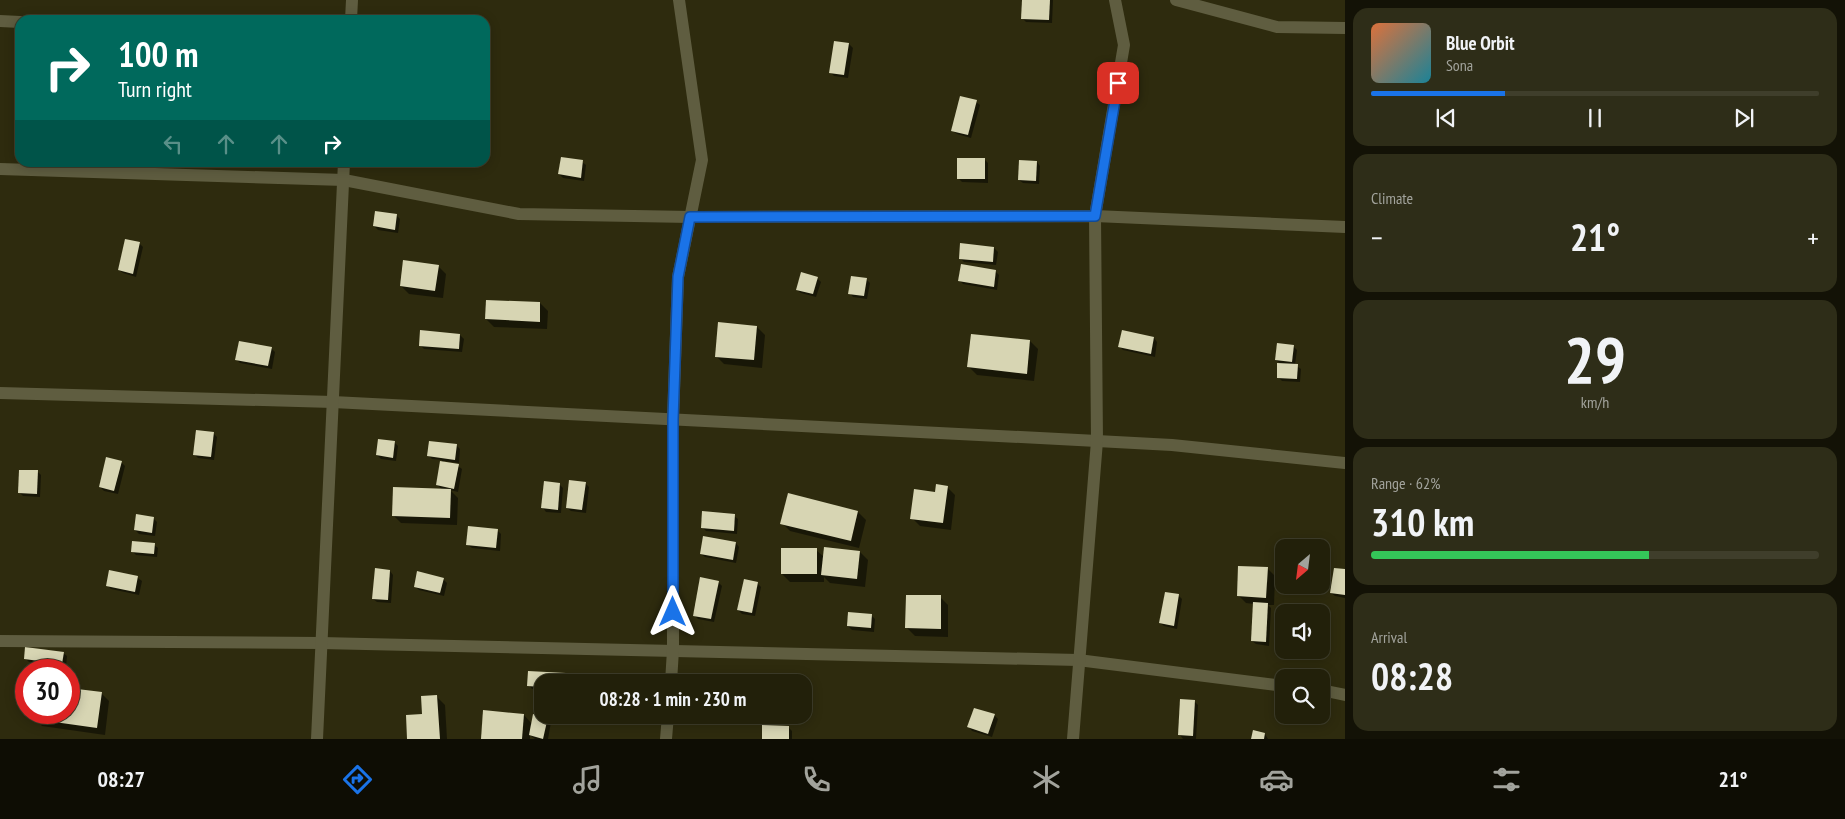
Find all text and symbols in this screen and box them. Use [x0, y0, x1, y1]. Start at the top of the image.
text: 100 m [118, 31, 199, 77]
text: Blue Orbit [1446, 31, 1515, 55]
icon: right [35, 35, 100, 100]
text: Sona [1446, 55, 1473, 75]
pin [1097, 62, 1139, 104]
icon: arrive [1104, 69, 1132, 97]
text: Turn right [118, 75, 192, 103]
icon: previous [1432, 104, 1460, 132]
icon: pause [1581, 104, 1609, 132]
icon: next [1730, 104, 1758, 132]
icon: left [159, 130, 187, 158]
icon: ahead [212, 130, 240, 158]
icon: ahead [265, 130, 293, 158]
icon: right [318, 130, 346, 158]
text: Climate [1371, 188, 1413, 208]
text: 21° [1570, 212, 1620, 261]
text: − [1371, 219, 1383, 256]
text: + [1807, 219, 1819, 256]
text: 29 [1564, 317, 1626, 401]
text: km/h [1581, 392, 1609, 412]
text: Range · 62% [1371, 473, 1440, 493]
text: 310 km [1371, 497, 1474, 546]
north arrow [1275, 539, 1330, 594]
map controls [1275, 539, 1330, 724]
position arrow [646, 585, 698, 637]
button: sound [1275, 604, 1330, 659]
text: Arrival [1371, 627, 1407, 647]
text: 08:28 [1371, 651, 1453, 700]
speed limit sign: 30 [15, 659, 80, 724]
button: search [1275, 669, 1330, 724]
text: 08:28 · 1 min · 230 m [600, 687, 746, 711]
icon: directions [340, 762, 375, 797]
icon: music [570, 762, 605, 797]
icon: phone [799, 762, 834, 797]
icon: climate [1029, 762, 1064, 797]
icon: car [1259, 762, 1294, 797]
icon: filters [1489, 762, 1524, 797]
text: 08:27 [97, 765, 145, 793]
text: 21° [1718, 765, 1748, 793]

